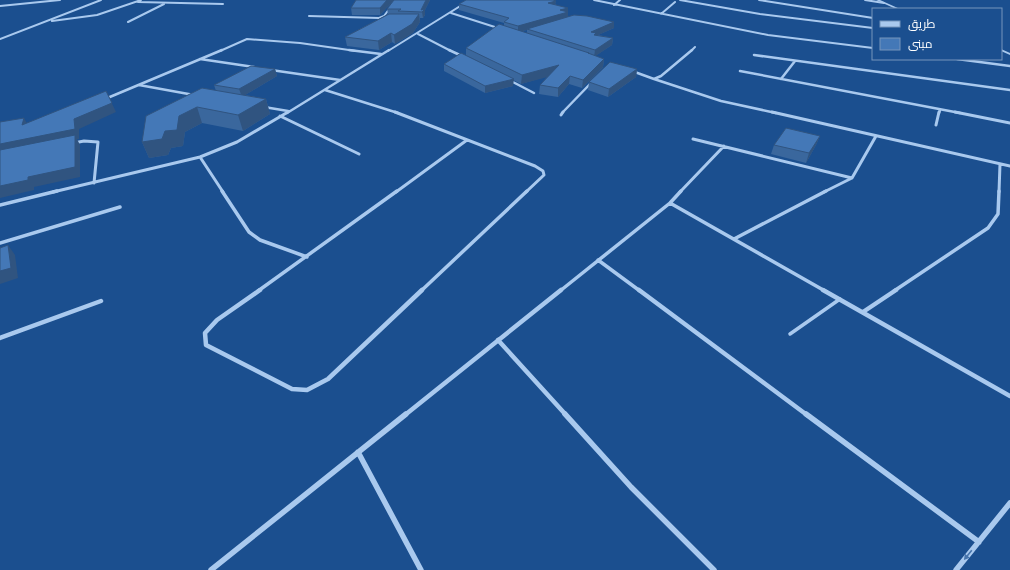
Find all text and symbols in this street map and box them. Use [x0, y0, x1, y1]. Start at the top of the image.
legend [872, 8, 1002, 60]
text: طريق [908, 17, 936, 31]
text: مبنى [908, 37, 933, 51]
one-way arrow [963, 550, 972, 561]

